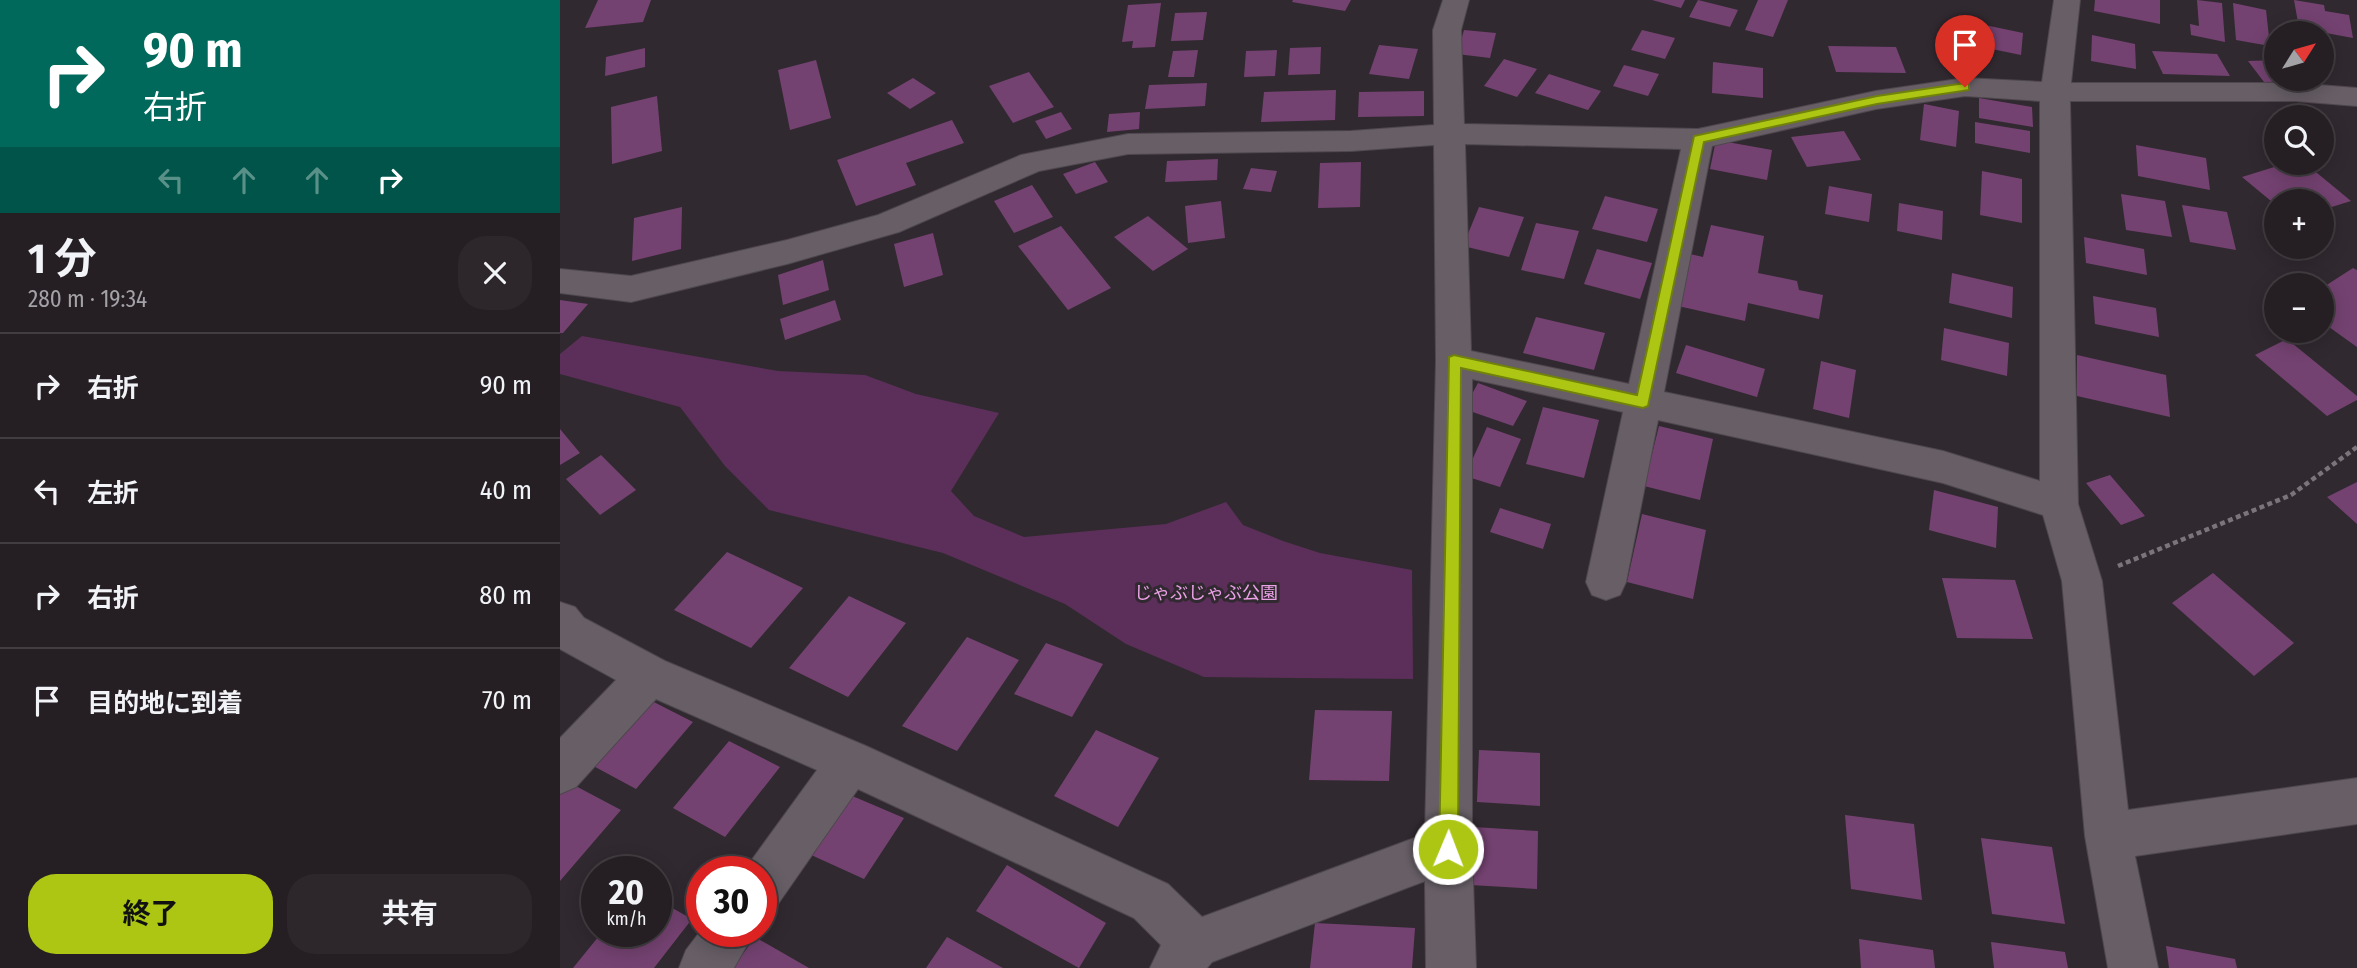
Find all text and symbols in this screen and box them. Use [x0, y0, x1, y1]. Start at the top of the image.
pin [1935, 15, 1995, 87]
text: 90 m [143, 21, 243, 80]
north arrow [2264, 21, 2334, 91]
map controls [2264, 21, 2334, 343]
icon: arrive [1946, 26, 1984, 64]
icon: right [28, 28, 119, 119]
text: 右折 [143, 88, 207, 126]
button: search [2264, 105, 2334, 175]
icon: left [152, 161, 190, 199]
icon: ahead [225, 161, 263, 199]
icon: ahead [298, 161, 336, 199]
icon: right [371, 161, 409, 199]
button: + [2264, 189, 2334, 259]
text: 1 分 [28, 234, 97, 284]
button: close [458, 236, 532, 310]
button: − [2264, 273, 2334, 343]
text: 280 m · 19:34 [28, 285, 147, 313]
icon: right [28, 367, 66, 405]
text: 90 m [480, 370, 532, 401]
text: 右折 [87, 373, 139, 404]
icon: left [28, 472, 66, 510]
text: 40 m [480, 475, 532, 506]
text: 左折 [87, 478, 139, 509]
icon: right [28, 577, 66, 615]
text: 80 m [479, 580, 532, 611]
park label: じゃぶじゃぶ公園 [1134, 582, 1278, 604]
text: 右折 [87, 583, 139, 614]
icon: arrive [28, 682, 66, 720]
text: 70 m [482, 685, 532, 716]
text: 目的地に到着 [87, 688, 243, 719]
position arrow [1411, 812, 1485, 886]
speed limit sign: 30 [686, 856, 777, 947]
text: 20 [609, 871, 644, 913]
button: 終了 [28, 874, 273, 954]
button: 共有 [287, 874, 532, 954]
text: km/h [606, 908, 647, 930]

